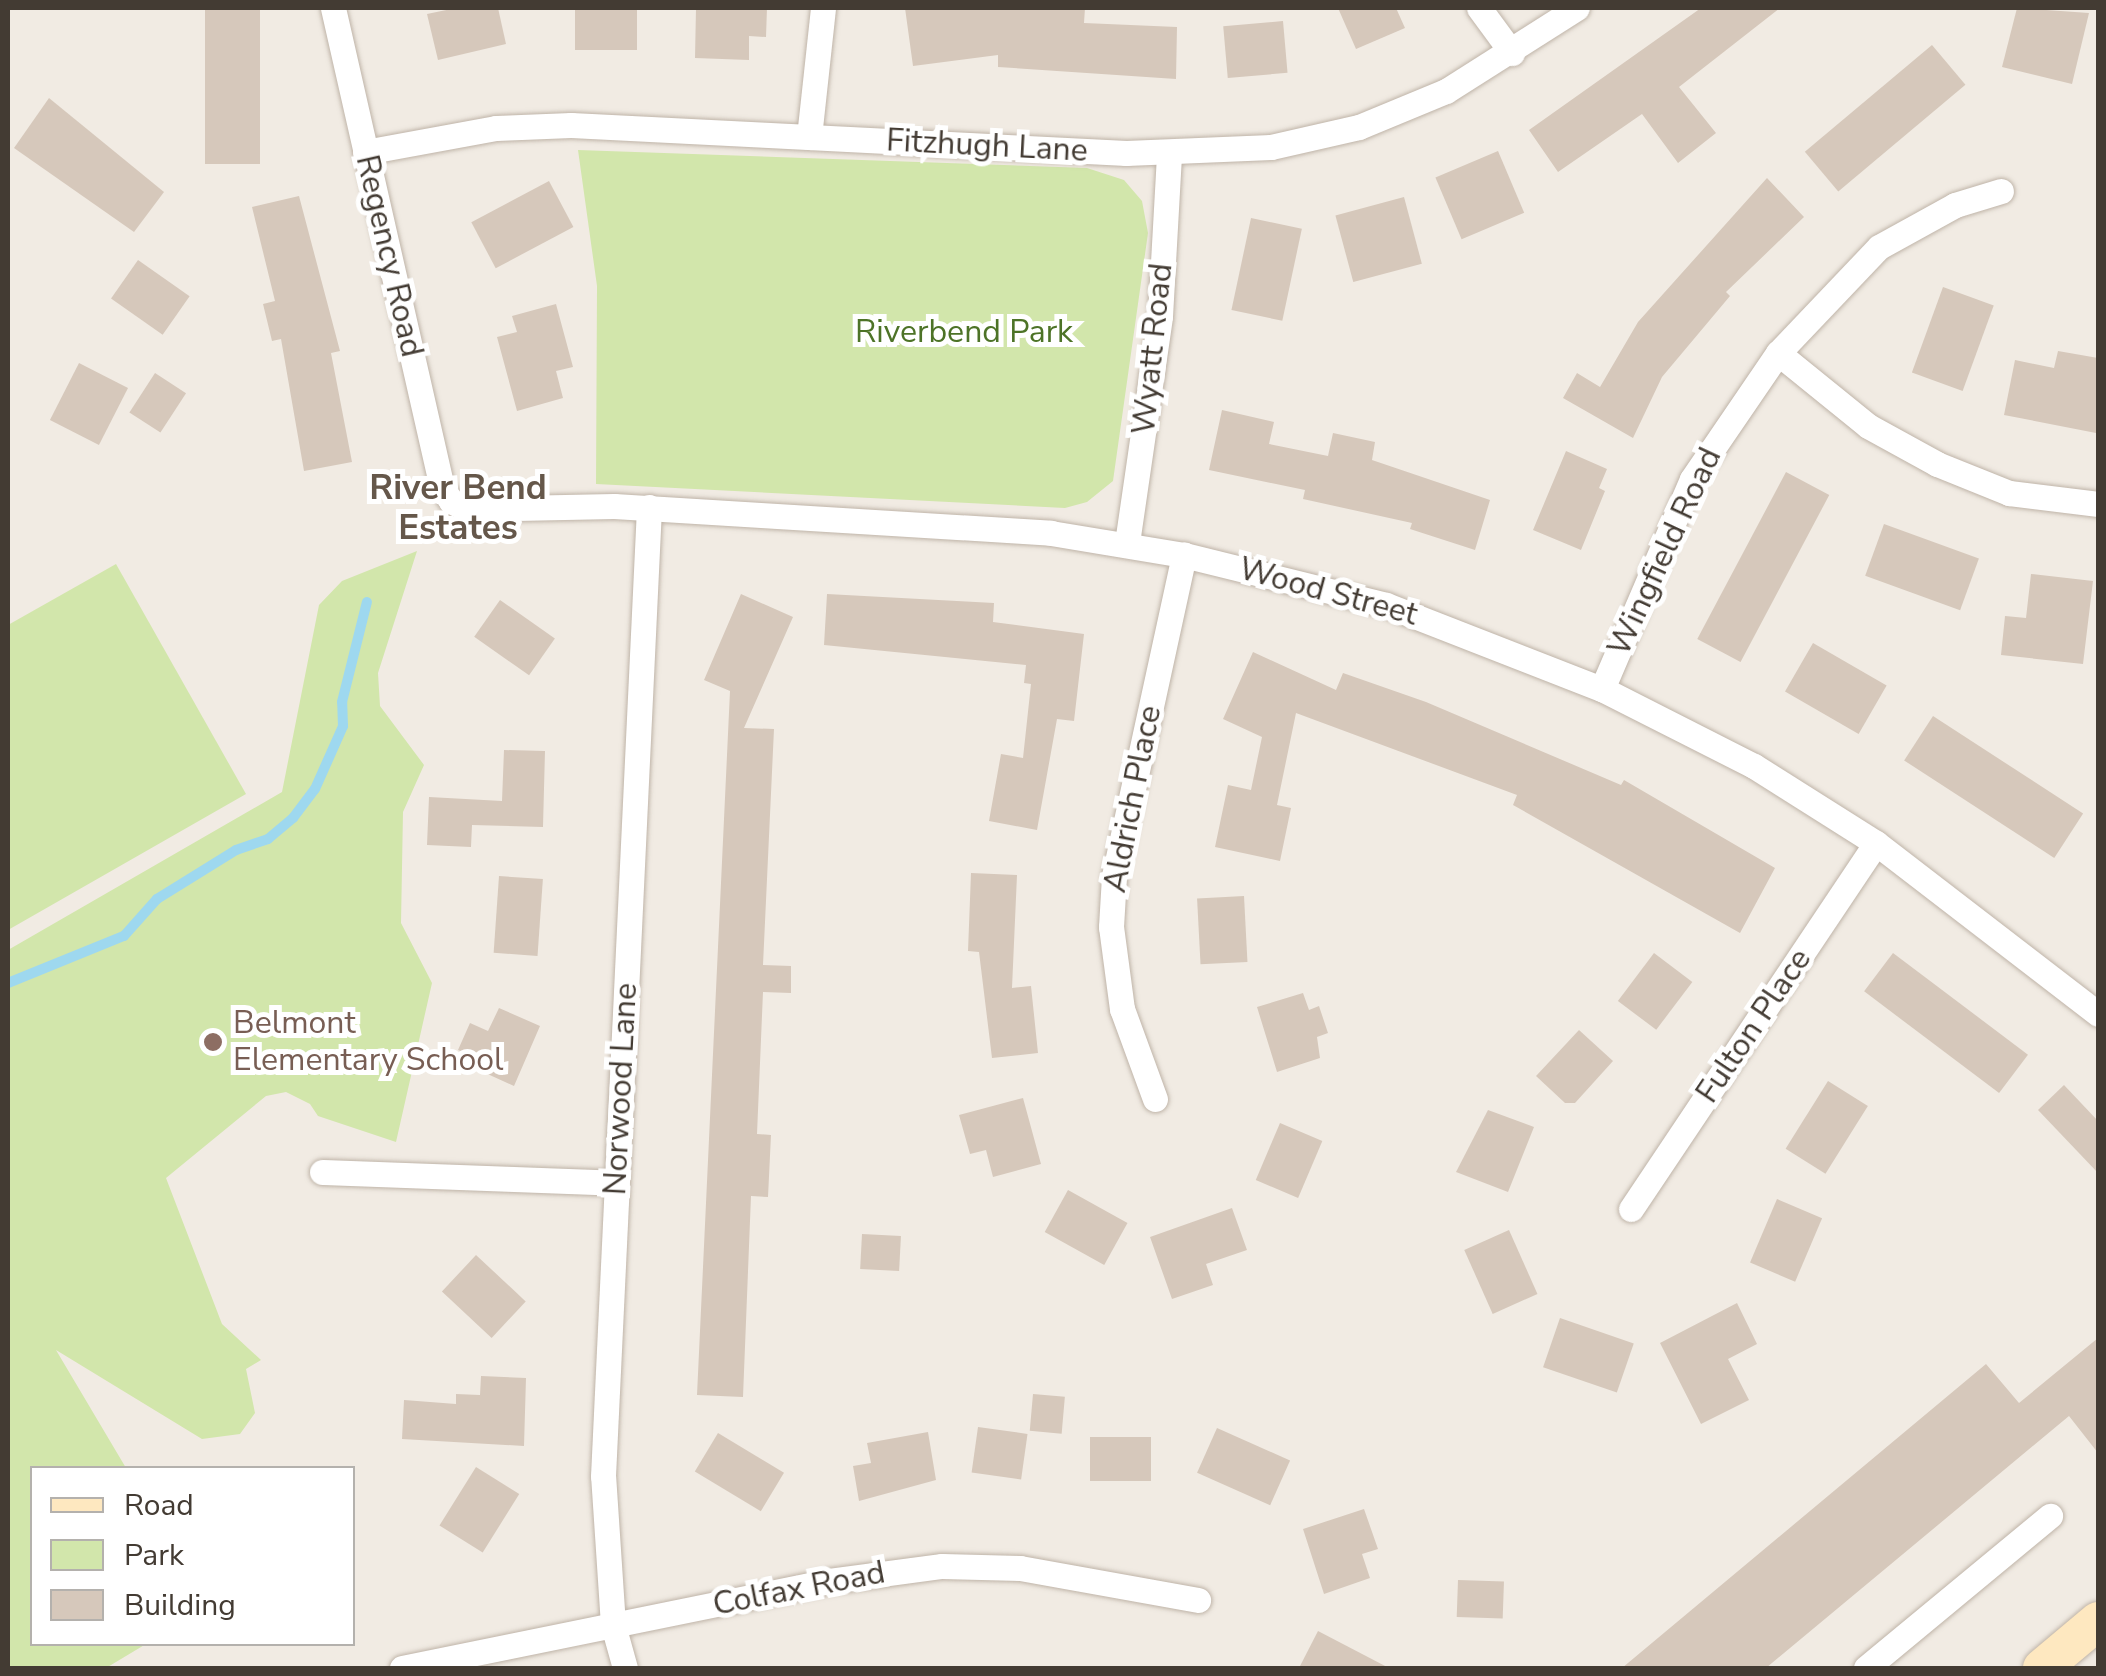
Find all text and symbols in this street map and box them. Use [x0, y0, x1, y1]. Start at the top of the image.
street label: Fitzhugh Lane [885, 122, 1089, 170]
street label: Regency Road [347, 151, 431, 361]
street label: Wyatt Road [1125, 261, 1181, 437]
park label: Riverbend Park [855, 313, 1073, 351]
street label: Wingfield Road [1600, 442, 1730, 662]
district label: River Bend Estates [369, 467, 547, 549]
street label: Wood Street [1235, 550, 1421, 634]
street label: Aldrich Place [1096, 702, 1170, 896]
street label: Fulton Place [1688, 942, 1820, 1110]
street label: Norwood Lane [596, 982, 646, 1196]
place label: Belmont Elementary School [233, 1005, 504, 1080]
marker: Belmont Elementary School [202, 1031, 224, 1053]
legend [30, 1466, 355, 1646]
text: Road [124, 1485, 194, 1526]
text: Park [124, 1535, 184, 1576]
street label: Colfax Road [710, 1554, 888, 1624]
text: Building [124, 1585, 236, 1626]

